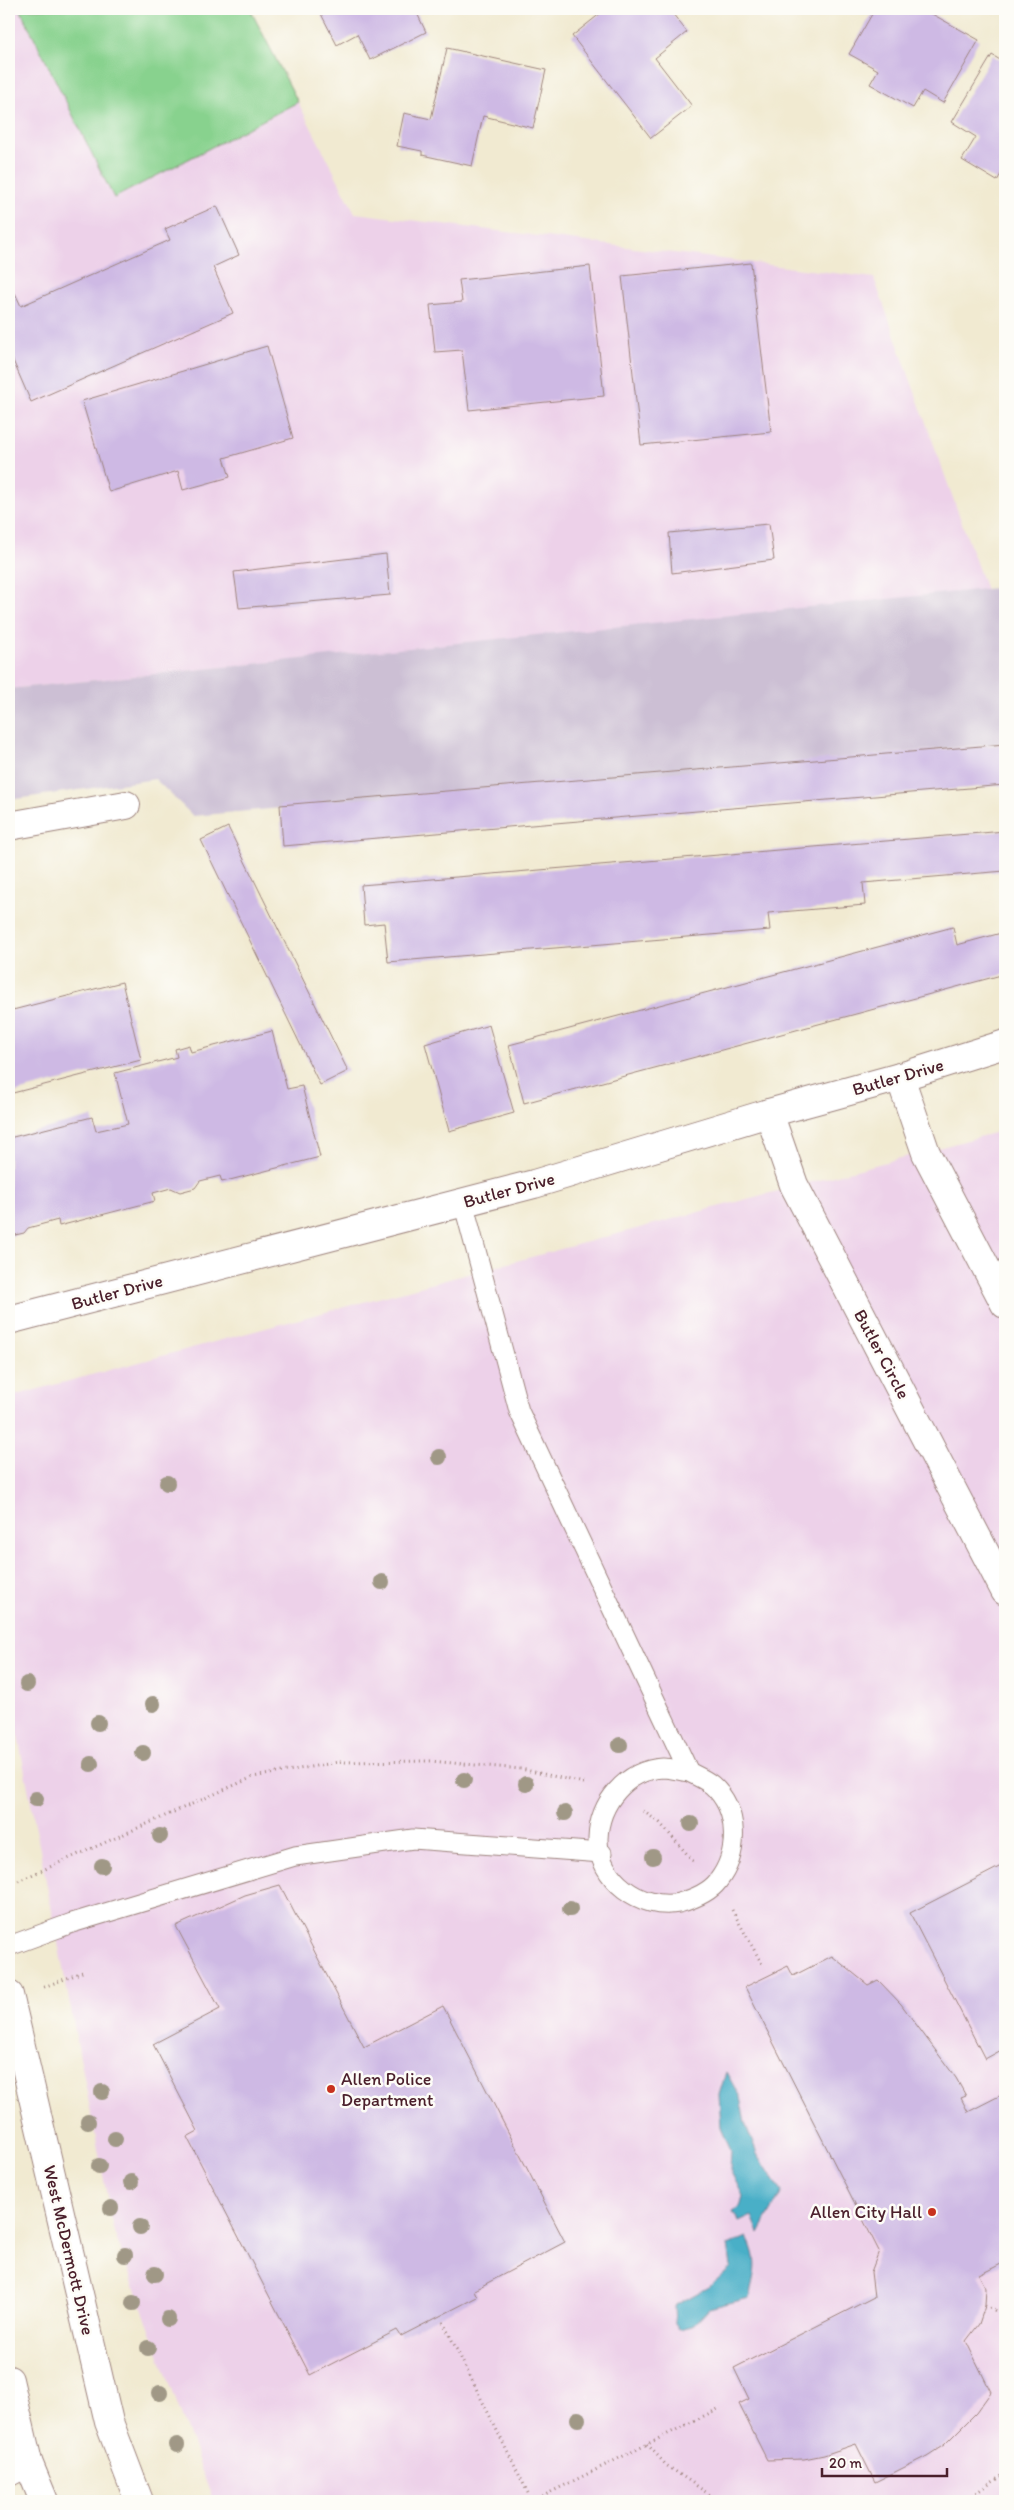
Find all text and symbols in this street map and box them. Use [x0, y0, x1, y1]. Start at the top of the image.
street label: Butler Drive [850, 1054, 946, 1100]
street label: Butler Drive [461, 1167, 557, 1213]
street label: Butler Drive [69, 1269, 165, 1315]
street label: Butler Circle [849, 1305, 915, 1403]
place label: Allen Police Department [341, 2068, 434, 2111]
marker: Allen Police Department [325, 2083, 337, 2095]
street label: West McDermott Drive [39, 2163, 99, 2337]
place label: Allen City Hall [810, 2201, 922, 2223]
marker: Allen City Hall [926, 2206, 938, 2218]
scale bar [822, 2445, 946, 2477]
text: 20 m [829, 2454, 863, 2472]

